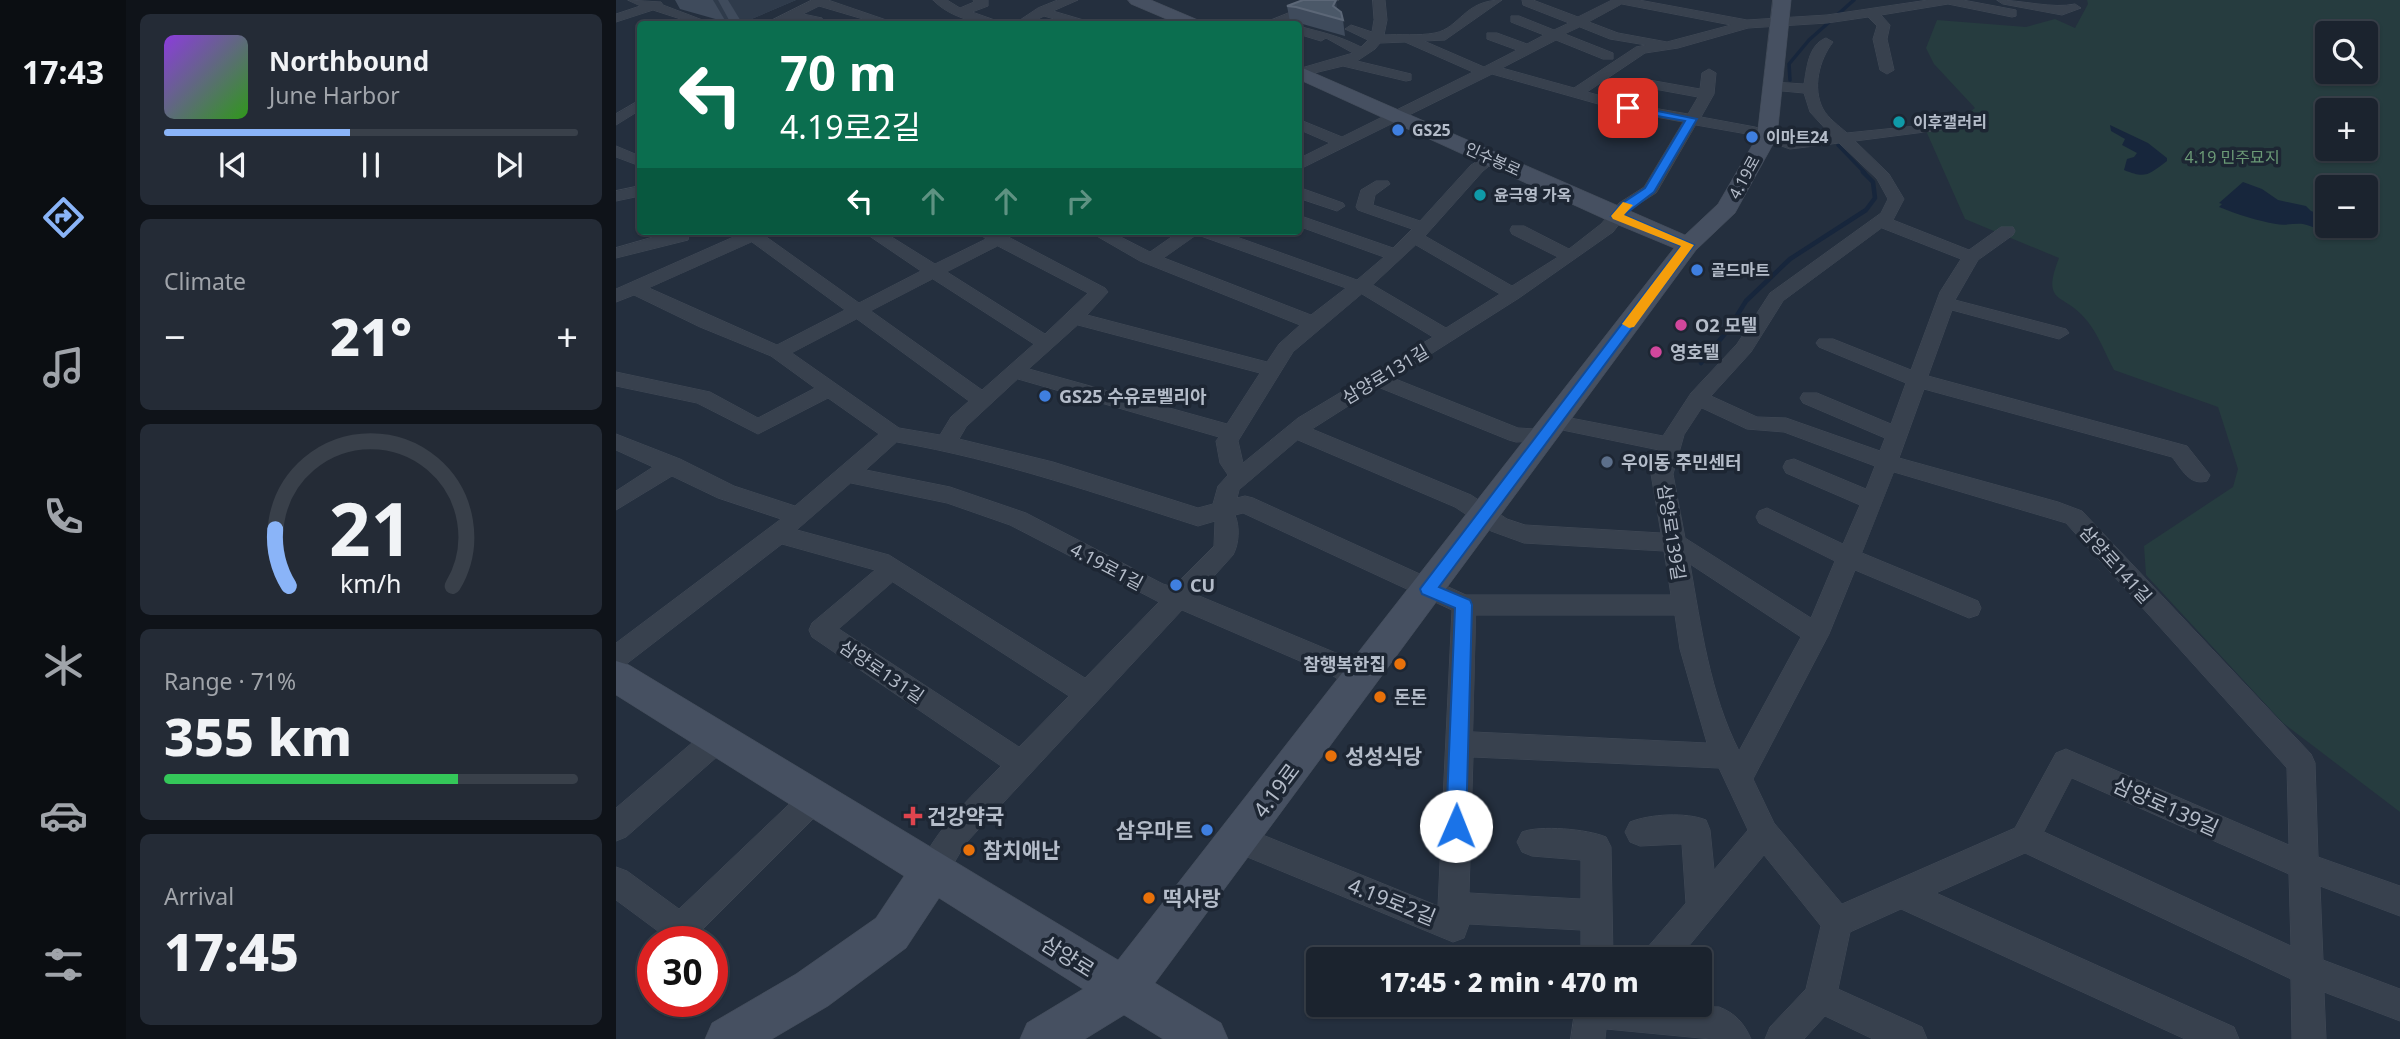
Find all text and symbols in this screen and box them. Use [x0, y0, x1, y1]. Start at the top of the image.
map controls [2315, 21, 2378, 238]
button: search [2315, 21, 2378, 84]
text: 70 m [780, 39, 897, 105]
text: Northbound [269, 43, 429, 79]
icon: left [665, 49, 756, 140]
text: 17:43 [22, 50, 104, 93]
pin [1598, 78, 1658, 138]
text: June Harbor [269, 79, 400, 111]
icon: arrive [1609, 89, 1647, 127]
button: + [2315, 98, 2378, 161]
text: 4.19로2길 [780, 105, 921, 148]
place label: 이후갤러리 [1913, 111, 1987, 133]
marker: 이후갤러리 [1891, 114, 1907, 130]
place label: GS25 [1412, 119, 1451, 141]
marker: GS25 [1390, 122, 1406, 138]
place label: 이마트24 [1766, 126, 1828, 148]
marker: 이마트24 [1744, 129, 1760, 145]
street label: 인수봉로 [1462, 137, 1525, 181]
icon: previous [214, 146, 252, 184]
icon: pause [352, 146, 390, 184]
icon: next [490, 146, 528, 184]
park label: 4.19 민주묘지 [2185, 146, 2279, 168]
street label: 4.19로 [1723, 151, 1765, 203]
button: − [2315, 175, 2378, 238]
icon: left [841, 182, 879, 220]
icon: ahead [914, 182, 952, 220]
icon: ahead [987, 182, 1025, 220]
icon: right [1060, 182, 1098, 220]
place label: 윤극영 가옥 [1494, 184, 1572, 206]
marker: 윤극영 가옥 [1472, 187, 1488, 203]
icon: directions [39, 193, 88, 242]
place label: 골드마트 [1711, 259, 1770, 281]
marker: 골드마트 [1689, 262, 1705, 278]
text: Climate [164, 265, 246, 297]
text: 21° [330, 300, 412, 371]
text: − [164, 310, 186, 362]
text: + [556, 310, 578, 362]
place label: O2 모텔 [1695, 313, 1757, 337]
marker: O2 모텔 [1673, 317, 1689, 333]
street label: 삼양로131길 [1337, 339, 1433, 409]
place label: 영호텔 [1670, 340, 1720, 364]
icon: music [39, 343, 88, 392]
marker: 영호텔 [1648, 344, 1664, 360]
place label: GS25 수유로벨리아 [1059, 384, 1207, 408]
marker: GS25 수유로벨리아 [1037, 388, 1053, 404]
place label: 우이동 주민센터 [1621, 450, 1742, 474]
marker: 우이동 주민센터 [1599, 454, 1615, 470]
text: 21 [329, 478, 413, 577]
street label: 삼양로139길 [1653, 482, 1691, 582]
icon: phone [39, 492, 88, 541]
street label: 삼양로141길 [2075, 520, 2157, 608]
street label: 4.19로1길 [1066, 537, 1148, 595]
text: km/h [340, 565, 402, 599]
place label: CU [1190, 573, 1215, 597]
marker: CU [1168, 577, 1184, 593]
street label: 삼양로131길 [835, 634, 929, 708]
icon: climate [39, 641, 88, 690]
place label: 참행복한집 [1303, 652, 1386, 676]
marker: 참행복한집 [1392, 656, 1408, 672]
text: Range · 71% [164, 665, 296, 697]
place label: 돈돈 [1394, 685, 1427, 709]
marker: 돈돈 [1372, 689, 1388, 705]
text: 355 km [164, 700, 352, 771]
place label: 성성식당 [1345, 742, 1422, 770]
marker: 성성식당 [1323, 748, 1339, 764]
street label: 4.19로 [1246, 757, 1306, 823]
street label: 삼양로139길 [2109, 770, 2223, 842]
position arrow [1419, 789, 1493, 863]
icon: car [39, 791, 88, 840]
place label: 건강약국 [927, 802, 1004, 830]
marker: 건강약국 [905, 808, 921, 824]
place label: 삼우마트 [1116, 816, 1193, 844]
marker: 삼우마트 [1199, 822, 1215, 838]
place label: 참치애난 [983, 836, 1060, 864]
marker: 참치애난 [961, 842, 977, 858]
street label: 4.19로2길 [1344, 871, 1440, 931]
text: Arrival [164, 880, 234, 912]
place label: 떡사랑 [1163, 884, 1221, 912]
marker: 떡사랑 [1141, 890, 1157, 906]
text: 17:45 [164, 915, 299, 986]
speed limit sign: 30 [637, 926, 728, 1017]
street label: 삼양로 [1036, 929, 1100, 983]
icon: filters [39, 940, 88, 989]
text: 17:45 · 2 min · 470 m [1379, 964, 1639, 1000]

